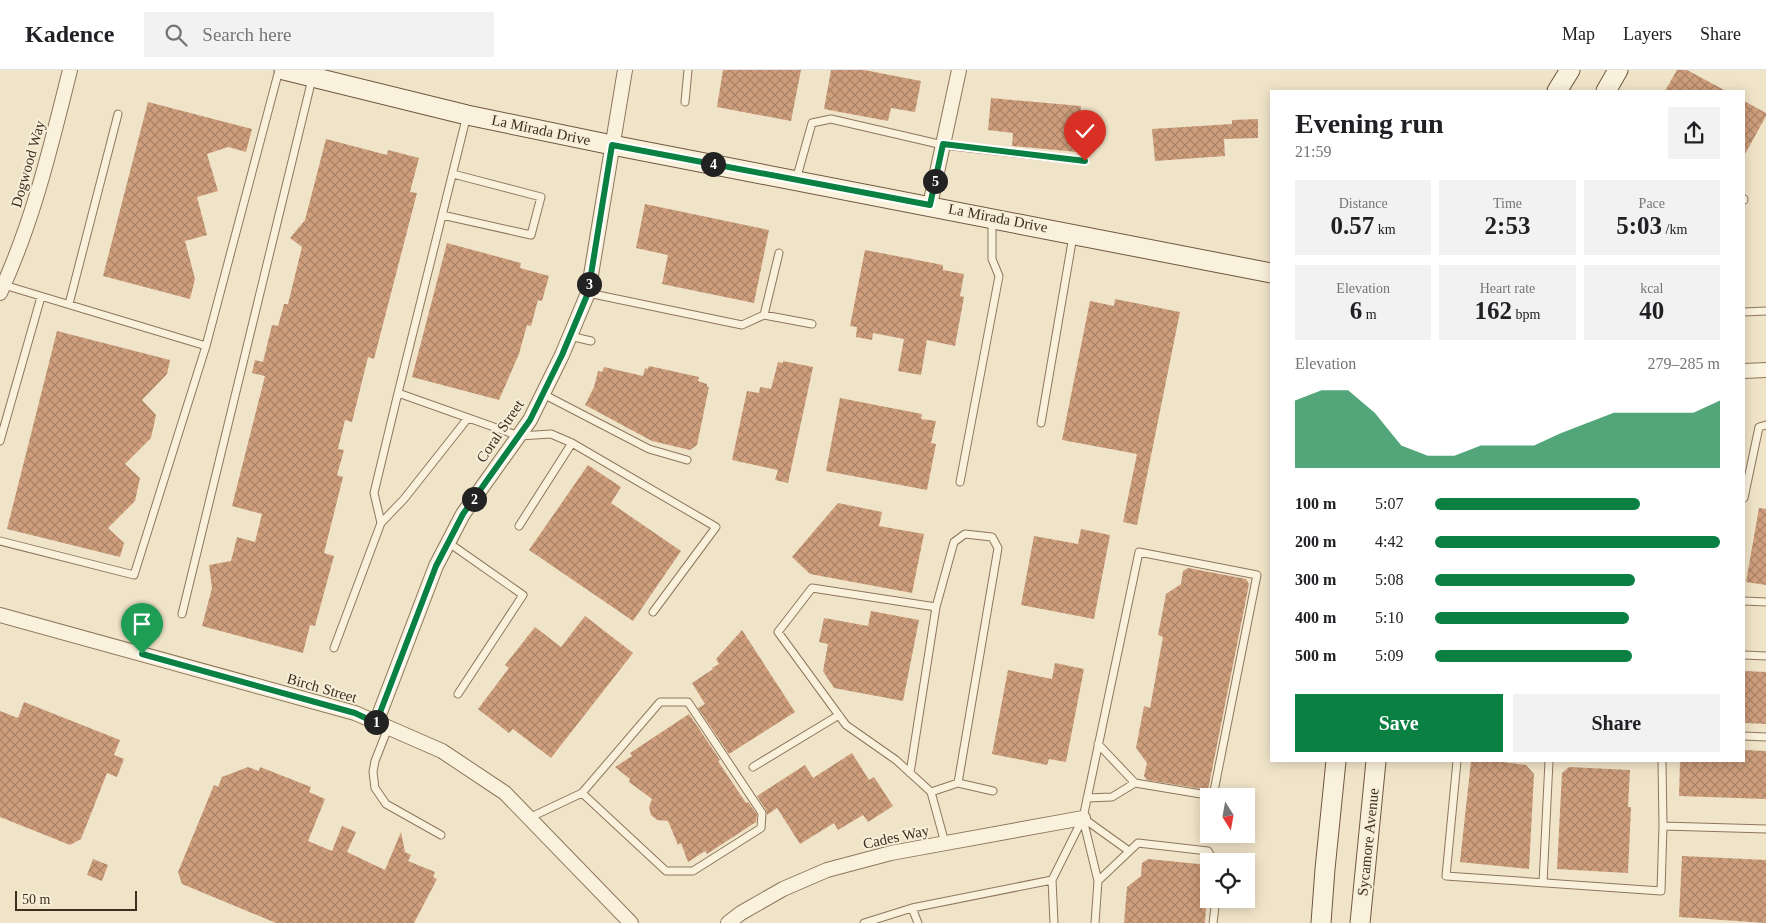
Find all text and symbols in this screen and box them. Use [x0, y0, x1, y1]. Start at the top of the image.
search box [144, 12, 494, 57]
text: Kadence [25, 21, 114, 47]
icon: search [162, 21, 190, 49]
text: Search here [202, 24, 291, 45]
text: Map [1562, 24, 1595, 44]
text: Layers [1623, 24, 1672, 44]
text: Share [1700, 24, 1741, 44]
button: share [1668, 107, 1720, 159]
text: Evening run [1295, 108, 1444, 139]
pin [1064, 110, 1106, 161]
street label: La Mirada Drive [490, 112, 592, 148]
icon: check [1071, 117, 1099, 145]
street label: Dogwood Way [8, 118, 48, 209]
text: 21:59 [1295, 143, 1331, 160]
pin: 4 [700, 152, 726, 176]
text: 4 [710, 157, 717, 172]
pin: 5 [922, 168, 948, 194]
text: 5 [932, 174, 939, 189]
text: Distance [1339, 196, 1388, 211]
text: Time [1493, 196, 1522, 211]
text: Pace [1639, 196, 1665, 211]
street label: La Mirada Drive [947, 201, 1049, 236]
text: 0.57 [1331, 212, 1374, 239]
text: 2:53 [1485, 212, 1530, 239]
text: 5:03 [1616, 212, 1662, 239]
text: km [1374, 222, 1396, 237]
text: /km [1662, 222, 1687, 237]
pin: 3 [576, 272, 602, 296]
text: 3 [586, 277, 593, 292]
text: Elevation [1336, 281, 1390, 296]
text: Heart rate [1480, 281, 1535, 296]
text: kcal [1640, 281, 1663, 296]
text: 6 [1350, 297, 1362, 324]
text: 162 [1475, 297, 1512, 324]
text: 40 [1639, 297, 1664, 324]
text: m [1362, 307, 1377, 322]
text: bpm [1512, 307, 1540, 322]
text: Elevation [1295, 355, 1356, 372]
text: 279–285 m [1648, 355, 1720, 372]
street label: Coral Street [473, 396, 527, 465]
pin: 2 [462, 486, 486, 512]
text: 2 [471, 492, 478, 507]
text: 100 m [1295, 495, 1336, 512]
text: 5:07 [1375, 495, 1403, 512]
text: 200 m [1295, 533, 1336, 550]
text: 4:42 [1375, 533, 1403, 550]
text: 300 m [1295, 571, 1336, 588]
text: 5:08 [1375, 571, 1403, 588]
pin [121, 603, 163, 654]
text: 400 m [1295, 609, 1336, 626]
text: 5:10 [1375, 609, 1403, 626]
icon: arrive [128, 610, 156, 638]
text: 500 m [1295, 647, 1336, 664]
text: 5:09 [1375, 647, 1403, 664]
street label: Birch Street [285, 670, 360, 706]
button: Save [1295, 694, 1503, 752]
button: Share [1513, 694, 1720, 752]
pin: 1 [364, 710, 388, 734]
text: 1 [373, 715, 380, 730]
street label: Sycamore Avenue [1354, 787, 1382, 897]
north arrow [1200, 788, 1255, 842]
map controls [1200, 788, 1255, 908]
street label: Cades Way [861, 822, 931, 852]
button: locate [1200, 853, 1255, 908]
scale bar [15, 888, 138, 911]
text: 50 m [22, 892, 50, 907]

